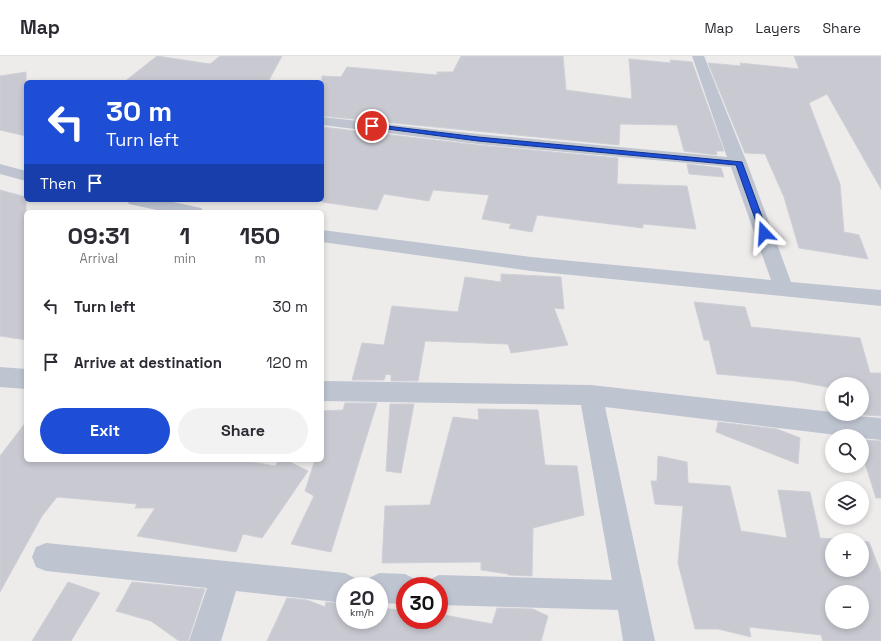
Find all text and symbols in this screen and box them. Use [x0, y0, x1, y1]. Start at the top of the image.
text: Map [20, 15, 60, 40]
text: Map [704, 19, 734, 37]
text: Layers [756, 19, 800, 37]
text: Share [822, 19, 861, 37]
text: 30 m [106, 93, 172, 129]
icon: left [40, 96, 92, 148]
pin [355, 109, 389, 143]
icon: arrive [361, 115, 383, 137]
text: Turn left [106, 128, 179, 151]
icon: arrive [84, 172, 106, 194]
text: Then [40, 174, 76, 193]
position arrow [743, 212, 785, 254]
text: 09:31 [68, 220, 130, 251]
text: 1 [179, 220, 190, 251]
text: 150 [240, 220, 280, 251]
text: Arrival [80, 250, 118, 267]
text: min [174, 250, 196, 267]
text: m [254, 250, 266, 267]
icon: left [40, 295, 62, 317]
text: Turn left [74, 297, 136, 316]
text: 30 m [273, 297, 308, 316]
icon: arrive [40, 351, 62, 373]
text: Arrive at destination [74, 353, 222, 372]
text: 120 m [266, 353, 308, 372]
map controls [825, 377, 869, 629]
button: sound [825, 377, 869, 421]
button: Exit [40, 408, 170, 454]
button: Share [178, 408, 308, 454]
button: search [825, 429, 869, 473]
button: layers [825, 481, 869, 525]
button: + [825, 533, 869, 577]
speed limit sign: 30 [396, 577, 448, 629]
text: 20 [350, 585, 374, 611]
button: − [825, 585, 869, 629]
text: km/h [350, 606, 374, 619]

